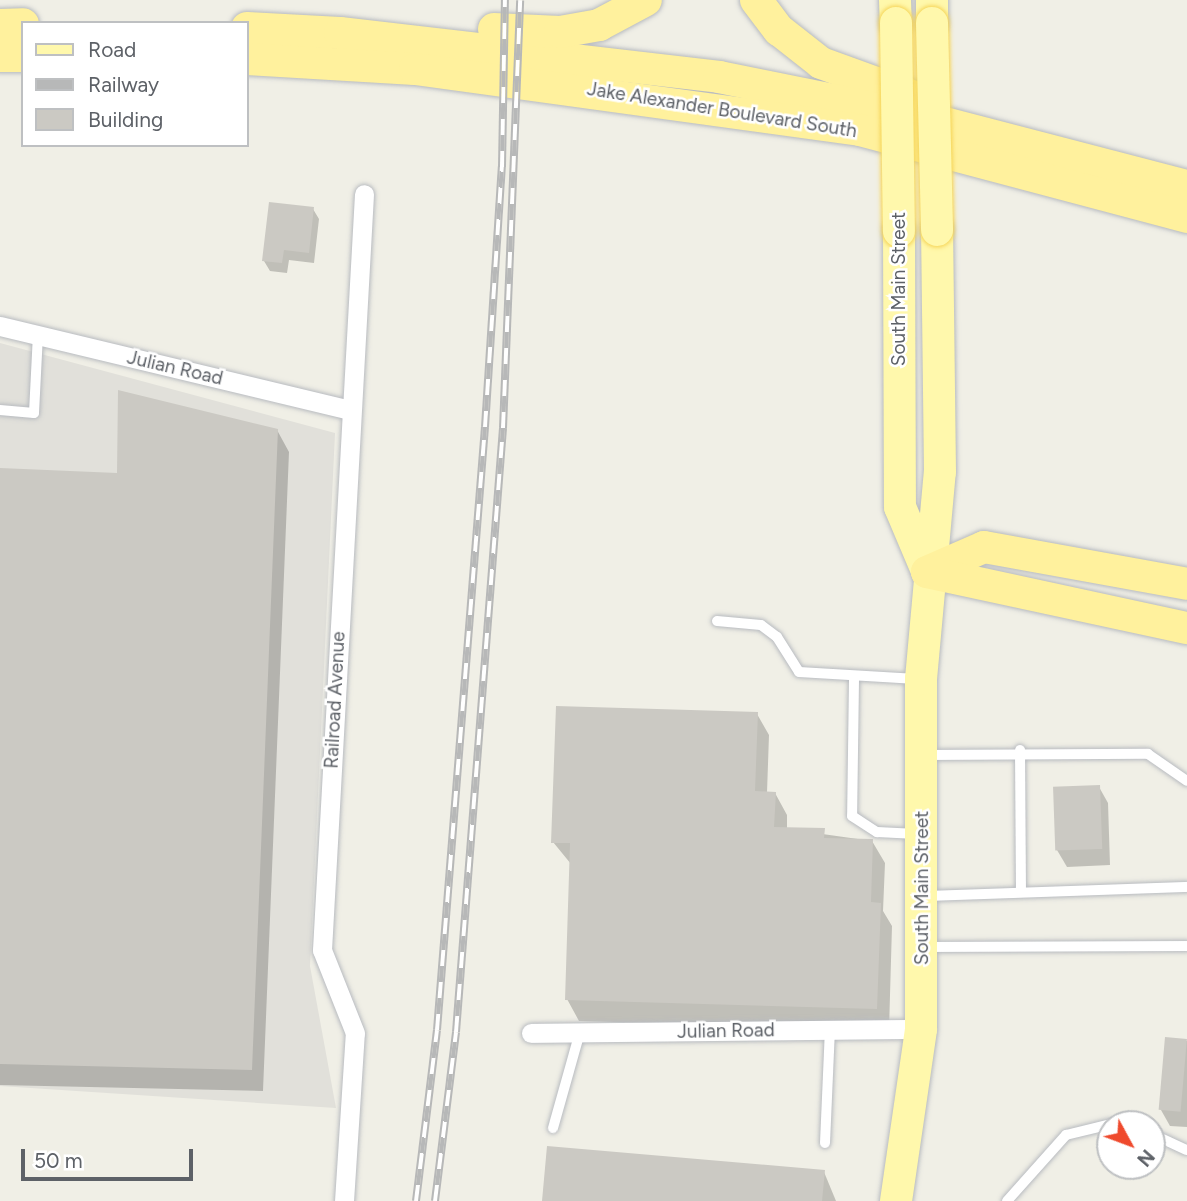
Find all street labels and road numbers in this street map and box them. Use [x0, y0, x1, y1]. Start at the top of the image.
street label: Jake Alexander Boulevard South [585, 77, 859, 143]
street label: South Main Street [888, 212, 910, 366]
street label: Julian Road [125, 346, 225, 390]
street label: Railroad Avenue [320, 631, 350, 769]
street label: South Main Street [911, 811, 933, 965]
street label: Julian Road [677, 1019, 775, 1043]

